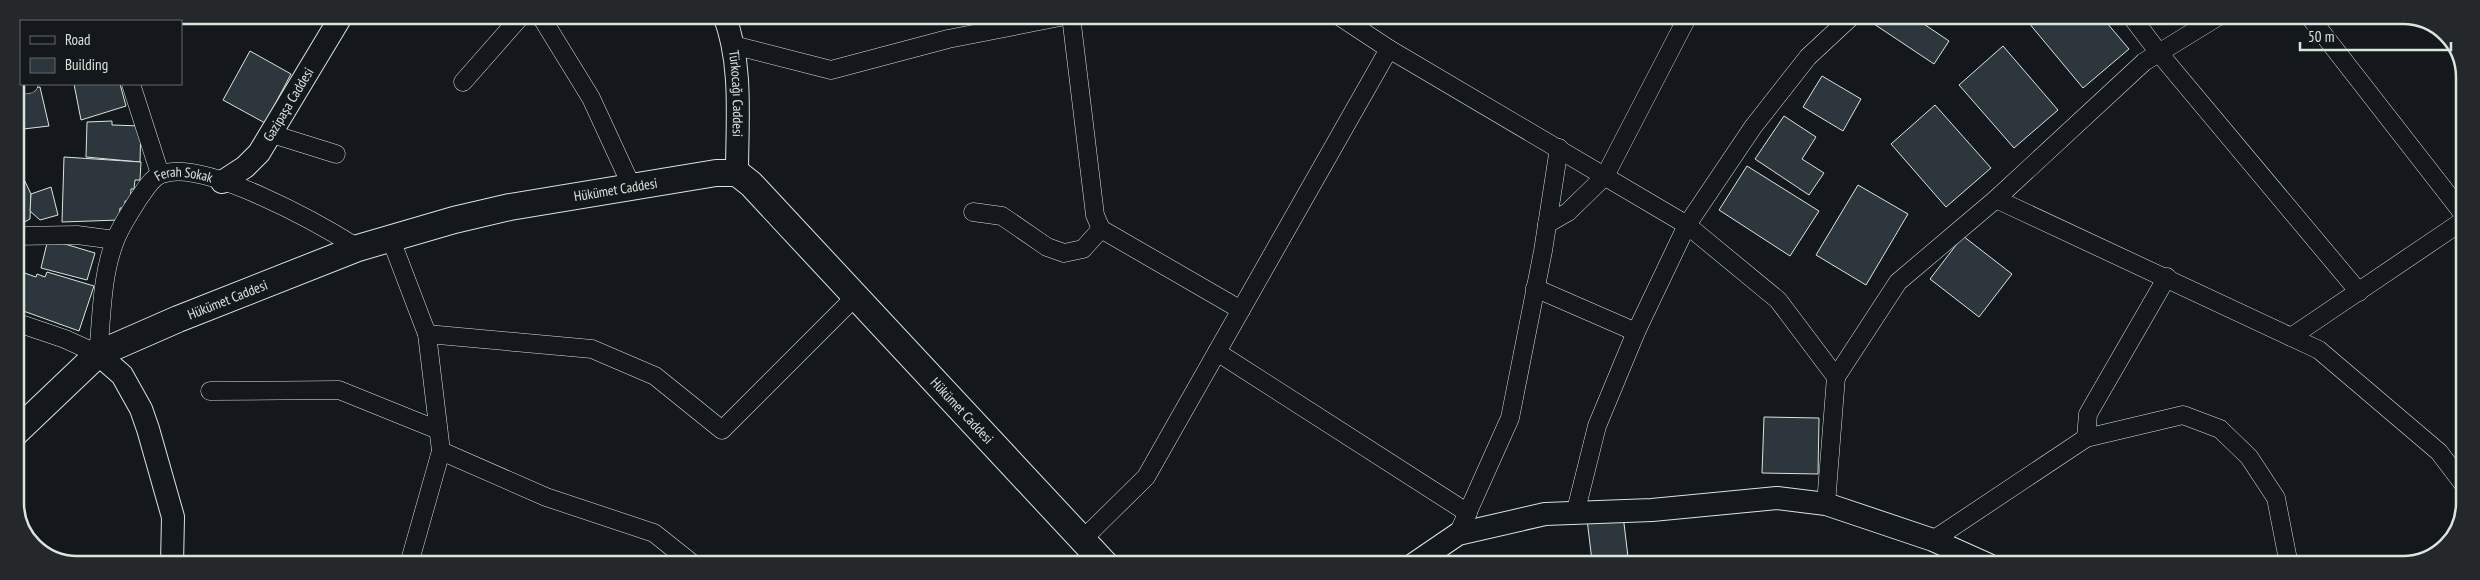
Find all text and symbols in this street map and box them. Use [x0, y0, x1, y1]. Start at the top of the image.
legend [20, 20, 182, 85]
scale bar [2300, 20, 2451, 52]
text: 50 m [2308, 27, 2334, 46]
text: Road [65, 30, 91, 49]
street label: Türkocağı Caddesi [725, 49, 747, 137]
text: Building [65, 55, 108, 74]
street label: Gazipaşa Caddesi [259, 64, 317, 145]
street label: Ferah Sokak [151, 163, 216, 187]
street label: Hükümet Caddesi [573, 174, 659, 205]
street label: Hükümet Caddesi [185, 276, 270, 323]
street label: Hükümet Caddesi [927, 373, 997, 447]

